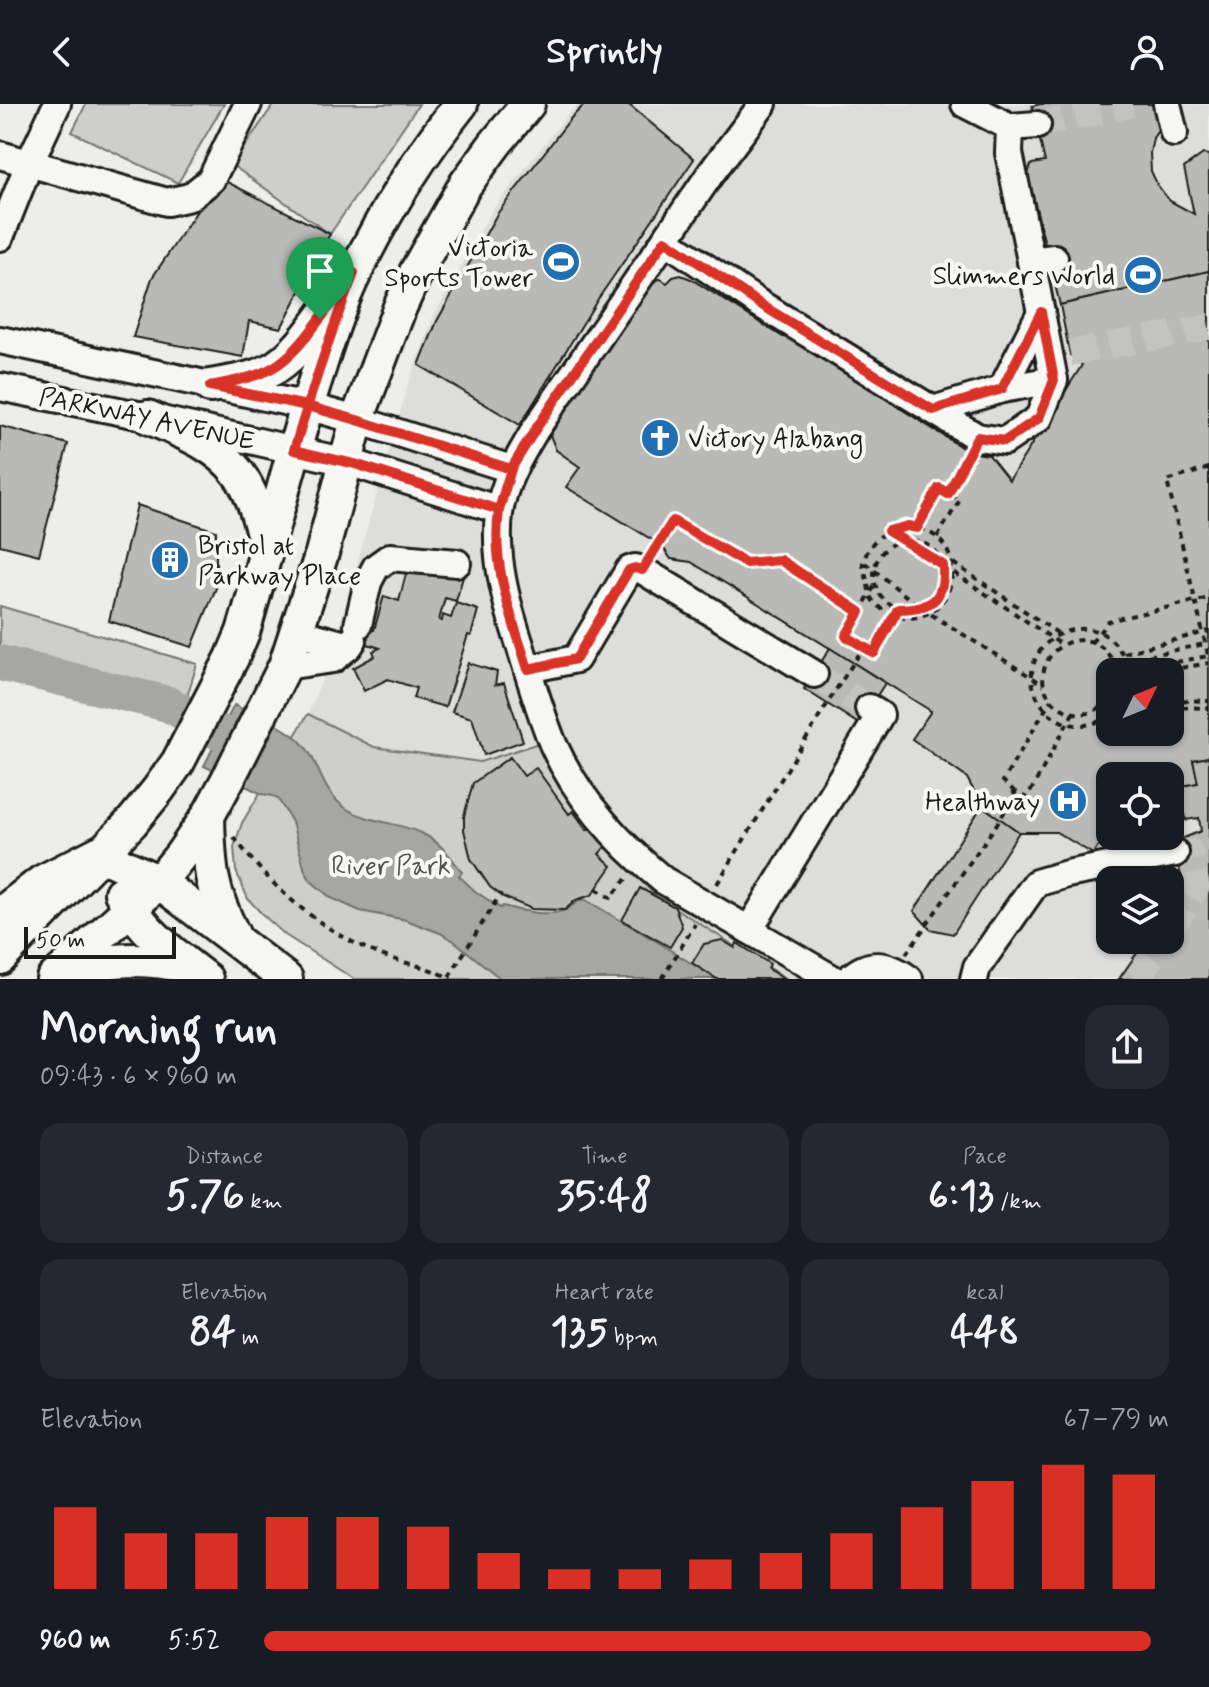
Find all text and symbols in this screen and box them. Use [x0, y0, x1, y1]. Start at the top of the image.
text: Sprintly [546, 29, 663, 76]
icon: back [40, 30, 84, 74]
icon: person [1125, 30, 1169, 74]
place label: Victoria Sports Tower [384, 232, 533, 296]
pin [286, 237, 354, 319]
sports icon: Victoria Sports Tower [540, 241, 582, 283]
icon: arrive [298, 249, 342, 293]
sports icon: Slimmers World [1122, 254, 1164, 296]
place label: Slimmers World [933, 260, 1115, 294]
street label: PARKWAY AVENUE [36, 380, 258, 459]
church icon: Victory Alabang [639, 417, 681, 459]
place label: Victory Alabang [688, 423, 863, 459]
place label: Bristol at Parkway Place [198, 530, 361, 594]
building icon: Bristol at Parkway Place [149, 539, 191, 581]
north arrow [1096, 658, 1184, 746]
map controls [1096, 658, 1184, 954]
button: locate [1096, 762, 1184, 850]
hospital icon: Healthway [1047, 780, 1089, 822]
place label: Healthway [925, 786, 1040, 820]
park label: River Park [331, 850, 451, 884]
button: layers [1096, 866, 1184, 954]
scale bar [24, 923, 176, 959]
text: 50 m [36, 927, 85, 955]
text: Morning run [40, 1001, 277, 1059]
button: share [1085, 1005, 1169, 1089]
text: 09:43 · 6 × 960 m [40, 1060, 237, 1094]
text: Distance [185, 1143, 263, 1171]
text: Time [581, 1143, 628, 1171]
text: Pace [963, 1143, 1007, 1171]
text: 5.76 [166, 1171, 245, 1223]
text: 35:48 [557, 1171, 652, 1223]
text: 6:13 [928, 1171, 994, 1223]
text: km [245, 1188, 283, 1216]
text: /km [994, 1188, 1042, 1216]
text: Elevation [181, 1279, 267, 1307]
text: Heart rate [555, 1279, 654, 1307]
text: kcal [966, 1279, 1003, 1307]
text: 84 [189, 1307, 236, 1359]
text: 135 [551, 1307, 608, 1359]
text: 448 [950, 1307, 1019, 1359]
text: m [236, 1324, 259, 1352]
text: bpm [608, 1324, 658, 1352]
text: Elevation [40, 1403, 142, 1437]
text: 67–79 m [1064, 1403, 1169, 1437]
text: 960 m [40, 1624, 111, 1658]
text: 5:52 [168, 1624, 220, 1658]

